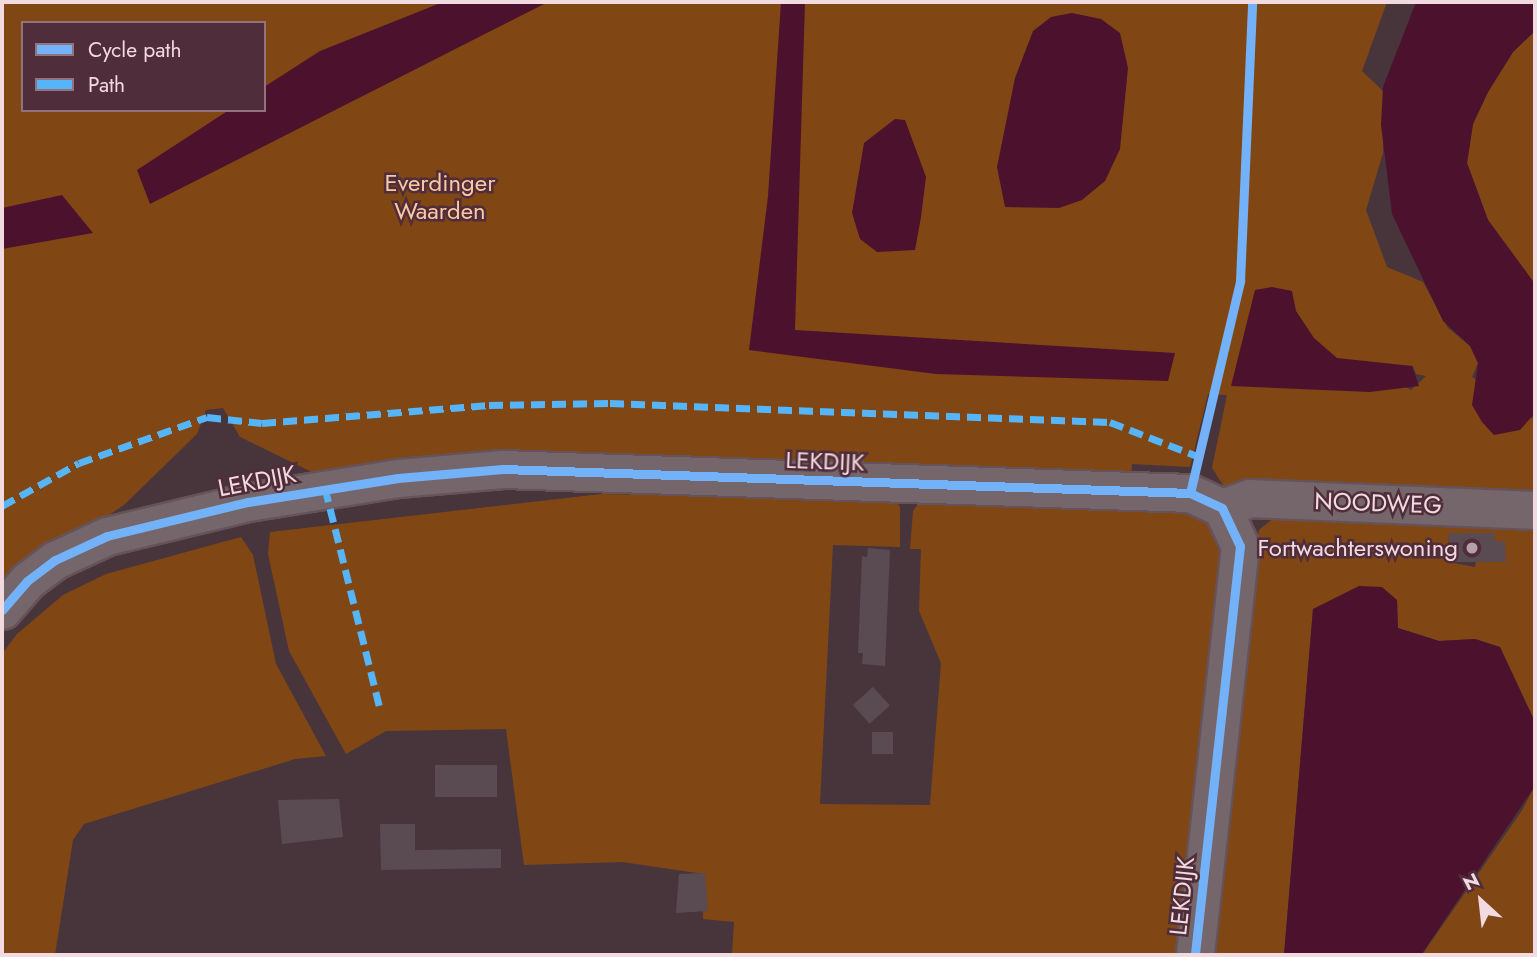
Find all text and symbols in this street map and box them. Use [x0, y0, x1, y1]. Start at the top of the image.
legend [21, 21, 266, 112]
text: Cycle path [88, 35, 181, 65]
text: Path [88, 70, 125, 100]
park label: Everdinger Waarden [385, 169, 495, 225]
street label: LEKDIJK [785, 445, 865, 477]
street label: LEKDIJK [215, 459, 299, 503]
street label: NOODWEG [1314, 486, 1442, 520]
place label: Fortwachterswoning [1258, 534, 1458, 562]
marker: Fortwachterswoning [1464, 540, 1480, 556]
street label: LEKDIJK [1164, 855, 1200, 937]
north arrow [1446, 866, 1516, 936]
text: N [1458, 866, 1484, 897]

